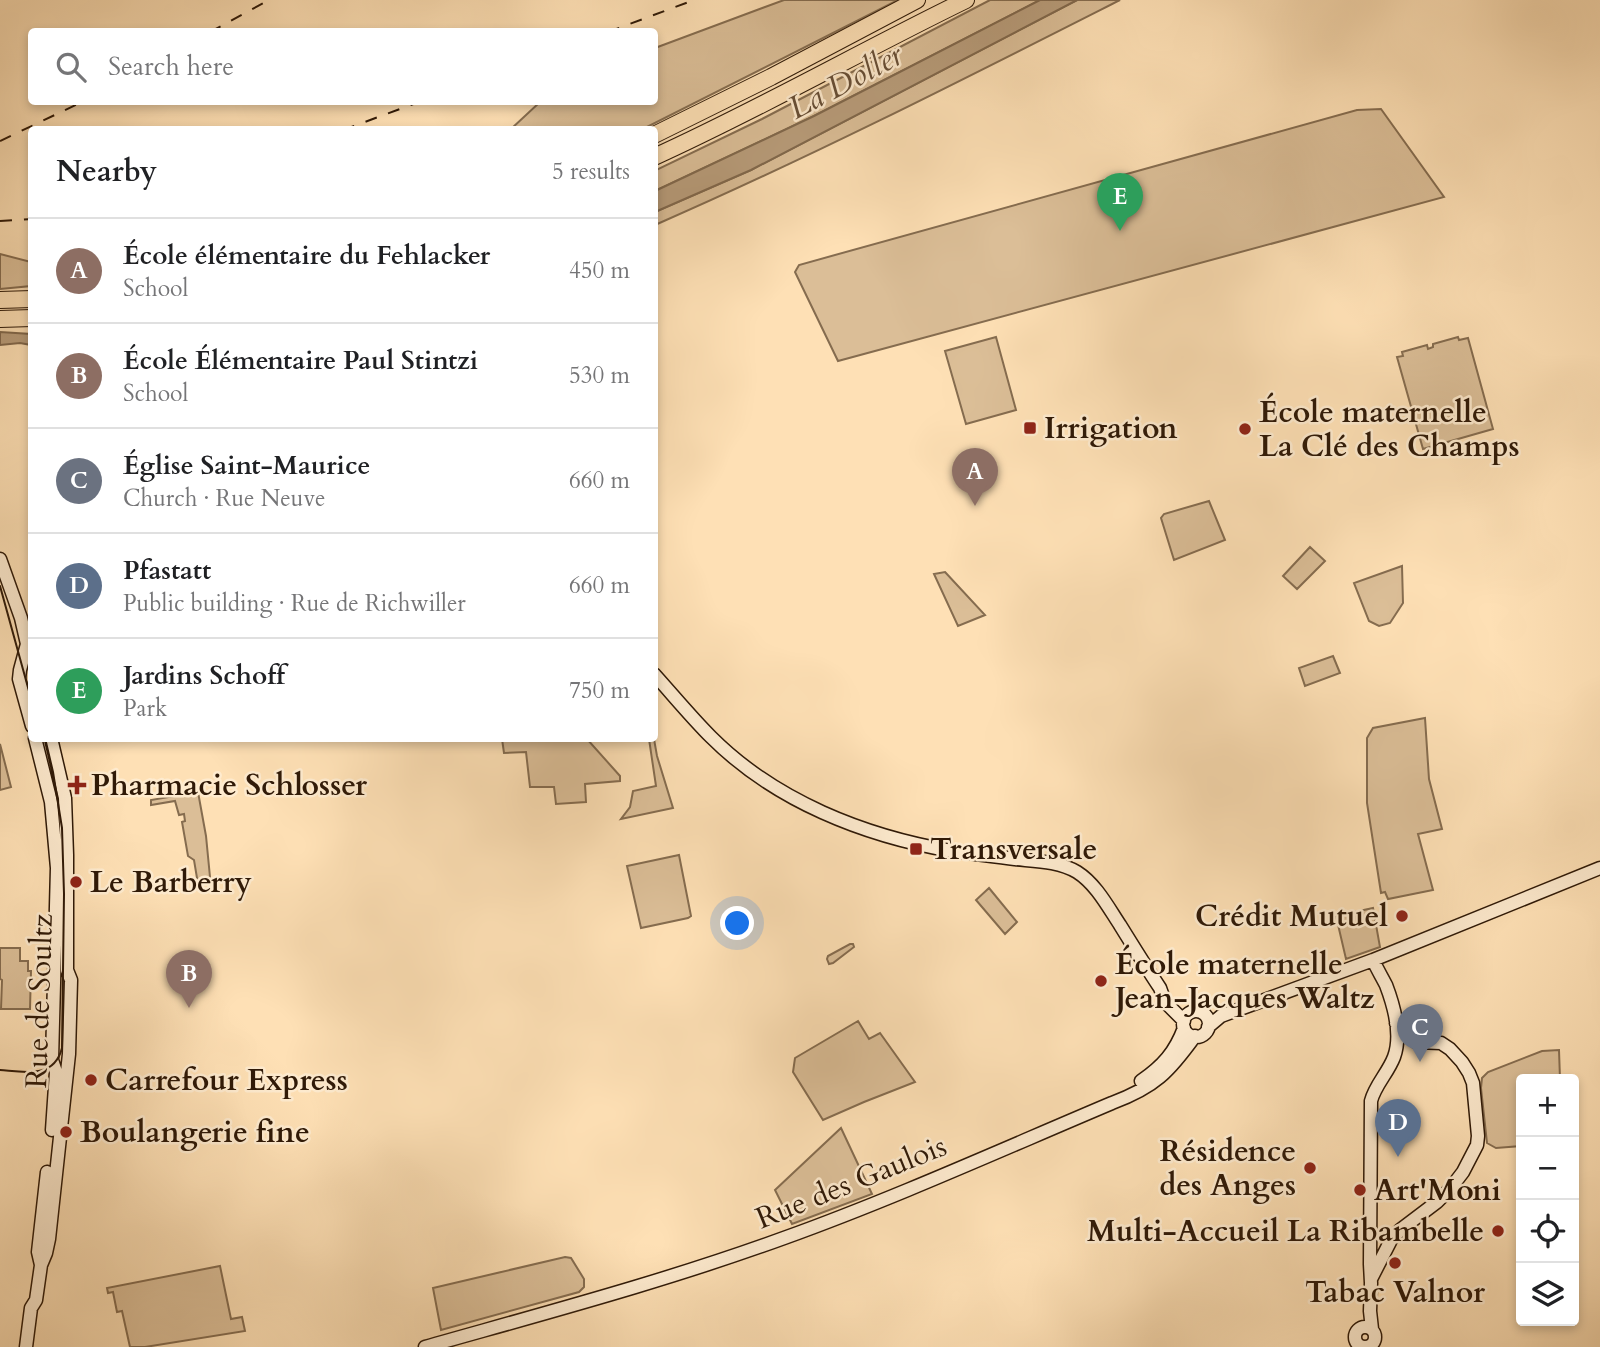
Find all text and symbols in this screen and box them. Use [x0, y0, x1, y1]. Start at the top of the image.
search box [28, 28, 658, 105]
water label: La Doller [780, 33, 912, 130]
icon: search [52, 48, 90, 86]
text: Search here [108, 49, 234, 84]
text: Nearby [56, 151, 157, 192]
text: 5 results [552, 156, 630, 187]
pin: E [1097, 173, 1143, 231]
text: École élémentaire du Fehlacker [123, 238, 490, 273]
text: A [70, 255, 88, 286]
text: 450 m [569, 255, 630, 286]
text: School [123, 273, 188, 304]
text: École Élémentaire Paul Stintzi [123, 343, 478, 378]
text: B [71, 360, 87, 391]
text: 530 m [569, 360, 630, 391]
text: School [123, 378, 188, 409]
place label: École maternelle La Clé des Champs [1259, 392, 1520, 467]
place label: Irrigation [1044, 408, 1177, 449]
marker: Irrigation [1022, 420, 1038, 436]
marker: École maternelle La Clé des Champs [1237, 421, 1253, 437]
text: Église Saint-Maurice [123, 448, 370, 483]
pin: A [952, 448, 998, 506]
text: C [70, 465, 88, 496]
text: 660 m [569, 465, 630, 496]
text: Church · Rue Neuve [123, 483, 325, 514]
text: Pfastatt [123, 553, 211, 588]
text: D [69, 570, 89, 601]
text: 660 m [569, 570, 630, 601]
text: Public building · Rue de Richwiller [123, 588, 466, 619]
text: Jardins Schoff [123, 658, 285, 693]
text: E [72, 675, 86, 706]
text: 750 m [569, 675, 630, 706]
text: Park [123, 693, 167, 724]
place label: Pharmacie Schlosser [91, 765, 368, 806]
marker: Pharmacie Schlosser [69, 777, 85, 793]
place label: Transversale [930, 829, 1097, 870]
marker: Transversale [908, 841, 924, 857]
place label: Le Barberry [90, 862, 252, 903]
marker: Le Barberry [68, 874, 84, 890]
place label: Crédit Mutuel [1195, 896, 1388, 937]
your location [720, 906, 754, 940]
marker: Crédit Mutuel [1394, 908, 1410, 924]
street label: Rue de Soultz [16, 912, 63, 1089]
place label: École maternelle Jean-Jacques Waltz [1111, 944, 1375, 1019]
pin: B [166, 950, 212, 1008]
marker: École maternelle Jean-Jacques Waltz [1093, 973, 1109, 989]
pin: C [1397, 1004, 1443, 1062]
place label: Carrefour Express [105, 1060, 348, 1101]
marker: Carrefour Express [83, 1072, 99, 1088]
map controls [1516, 1074, 1579, 1326]
button: + [1516, 1074, 1579, 1137]
pin: D [1375, 1099, 1421, 1157]
place label: Boulangerie fine [80, 1112, 310, 1153]
marker: Boulangerie fine [58, 1124, 74, 1140]
street label: Rue des Gaulois [750, 1126, 953, 1239]
place label: Résidence des Anges [1159, 1131, 1296, 1206]
button: − [1516, 1137, 1579, 1200]
marker: Résidence des Anges [1302, 1160, 1318, 1176]
place label: Art'Moni [1374, 1170, 1501, 1211]
marker: Art'Moni [1352, 1182, 1368, 1198]
button: locate [1516, 1200, 1579, 1263]
place label: Multi-Accueil La Ribambelle [1087, 1211, 1484, 1252]
marker: Multi-Accueil La Ribambelle [1490, 1223, 1506, 1239]
marker: Tabac Valnor [1387, 1255, 1403, 1271]
button: layers [1516, 1263, 1579, 1326]
place label: Tabac Valnor [1305, 1272, 1486, 1313]

